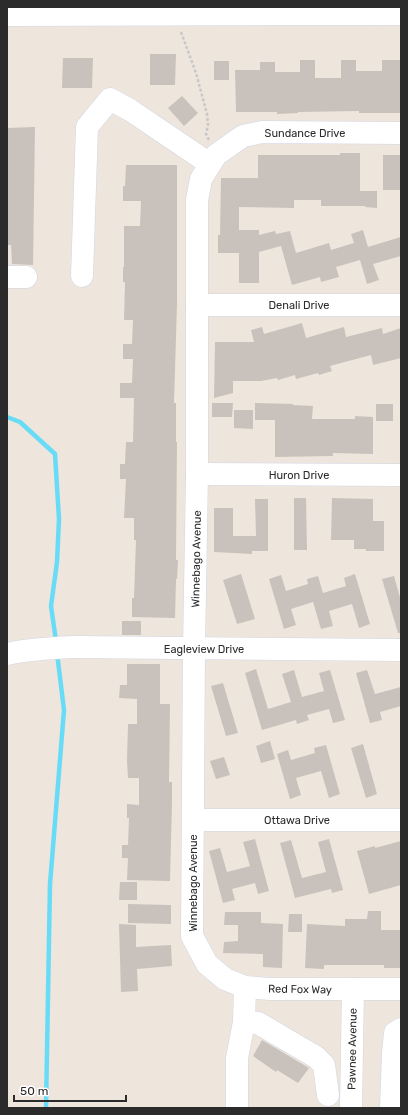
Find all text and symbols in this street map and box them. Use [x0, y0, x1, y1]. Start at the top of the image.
street label: Sundance Drive [265, 127, 345, 140]
street label: Denali Drive [269, 299, 329, 312]
street label: Huron Drive [269, 469, 329, 482]
street label: Winnebago Avenue [189, 510, 204, 608]
street label: Eagleview Drive [164, 643, 244, 656]
street label: Ottawa Drive [264, 814, 330, 827]
street label: Winnebago Avenue [187, 834, 200, 932]
street label: Red Fox Way [268, 982, 332, 997]
street label: Pawnee Avenue [345, 1008, 360, 1090]
scale bar [14, 1077, 126, 1103]
text: 50 m [20, 1084, 48, 1098]

